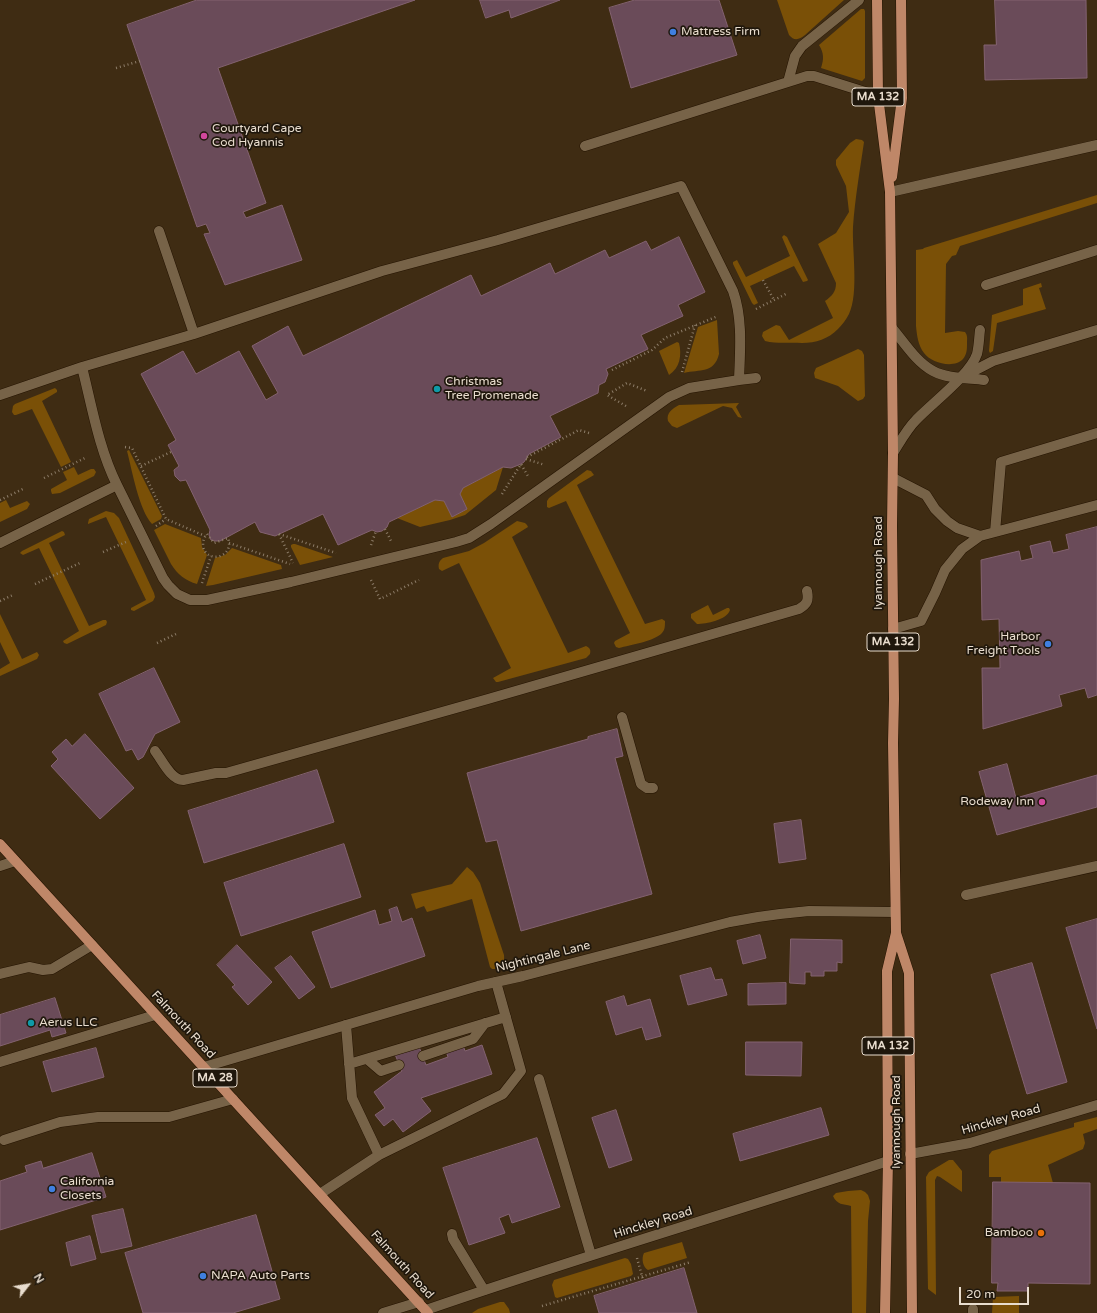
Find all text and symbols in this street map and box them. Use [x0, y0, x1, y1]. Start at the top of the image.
place label: Mattress Firm [681, 25, 760, 39]
marker: Mattress Firm [668, 27, 678, 37]
road number: MA 132 [852, 88, 904, 106]
place label: Courtyard Cape Cod Hyannis [212, 122, 302, 150]
marker: Courtyard Cape Cod Hyannis [199, 131, 209, 141]
place label: Christmas Tree Promenade [445, 375, 539, 403]
marker: Christmas Tree Promenade [432, 384, 442, 394]
street label: Iyannough Road [872, 516, 886, 610]
place label: Harbor Freight Tools [967, 630, 1040, 658]
road number: MA 132 [867, 633, 919, 651]
marker: Harbor Freight Tools [1043, 639, 1053, 649]
place label: Rodeway Inn [960, 795, 1034, 809]
marker: Rodeway Inn [1037, 797, 1047, 807]
street label: Nightingale Lane [494, 938, 592, 976]
street label: Falmouth Road [148, 988, 218, 1062]
place label: Aerus LLC [39, 1016, 98, 1030]
marker: Aerus LLC [26, 1018, 36, 1028]
road number: MA 132 [862, 1037, 914, 1055]
road number: MA 28 [193, 1069, 237, 1087]
street label: Iyannough Road [890, 1075, 904, 1169]
street label: Hinckley Road [960, 1102, 1042, 1138]
place label: California Closets [60, 1175, 114, 1203]
marker: California Closets [47, 1184, 57, 1194]
street label: Hinckley Road [612, 1204, 694, 1242]
place label: Bamboo [985, 1226, 1033, 1240]
street label: Falmouth Road [368, 1228, 436, 1302]
marker: Bamboo [1036, 1228, 1046, 1238]
north arrow [8, 1265, 48, 1305]
place label: NAPA Auto Parts [211, 1269, 310, 1283]
text: N [31, 1271, 47, 1286]
marker: NAPA Auto Parts [198, 1271, 208, 1281]
scale bar [961, 1279, 1031, 1305]
text: 20 m [966, 1287, 995, 1301]

